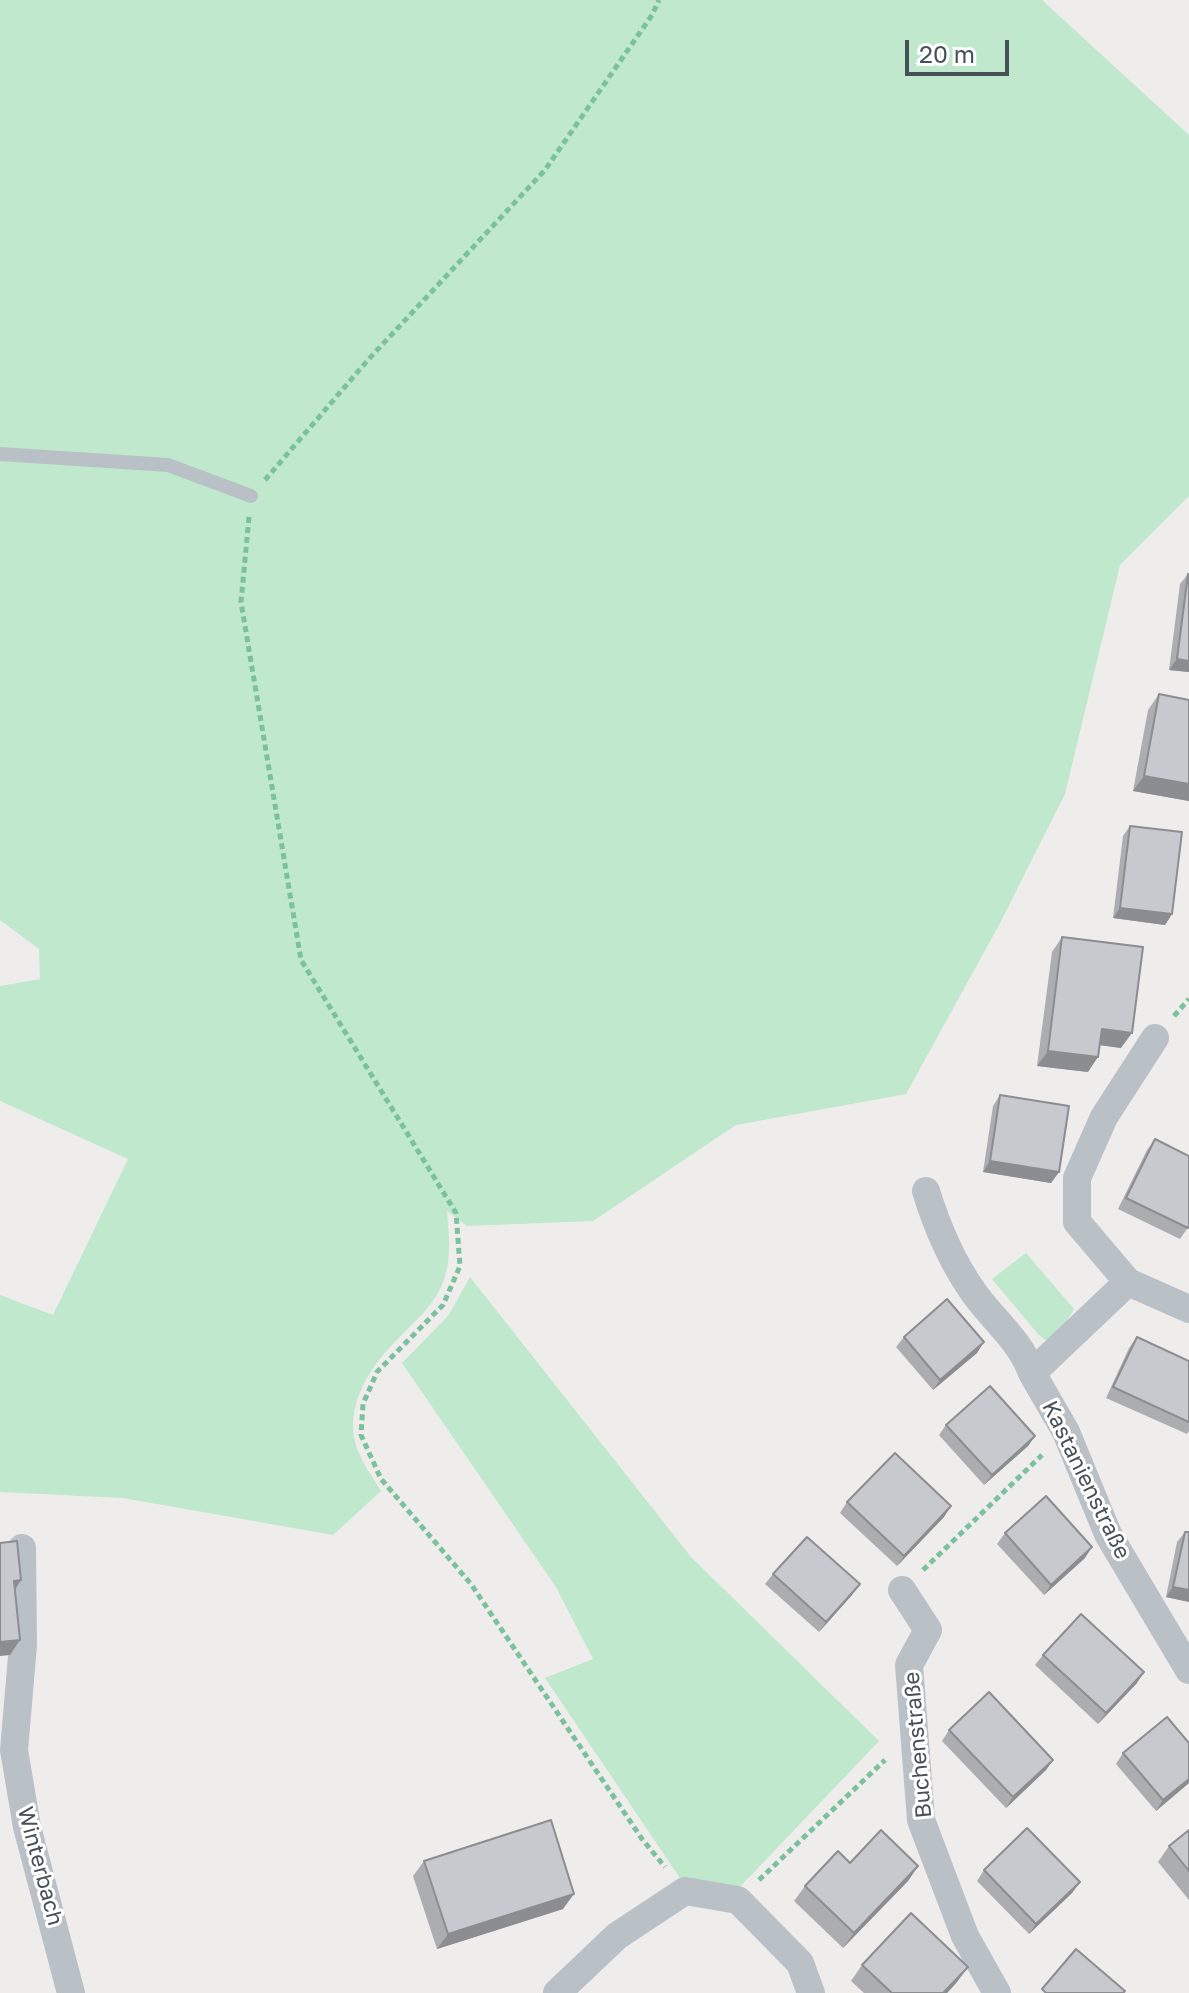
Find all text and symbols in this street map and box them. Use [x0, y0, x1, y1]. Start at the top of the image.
scale bar [909, 24, 1013, 74]
text: 20 m [919, 39, 975, 68]
street label: Kastanienstraße [1036, 1397, 1136, 1563]
street label: Buchenstraße [898, 1671, 938, 1819]
street label: Winterbach [11, 1804, 69, 1928]

